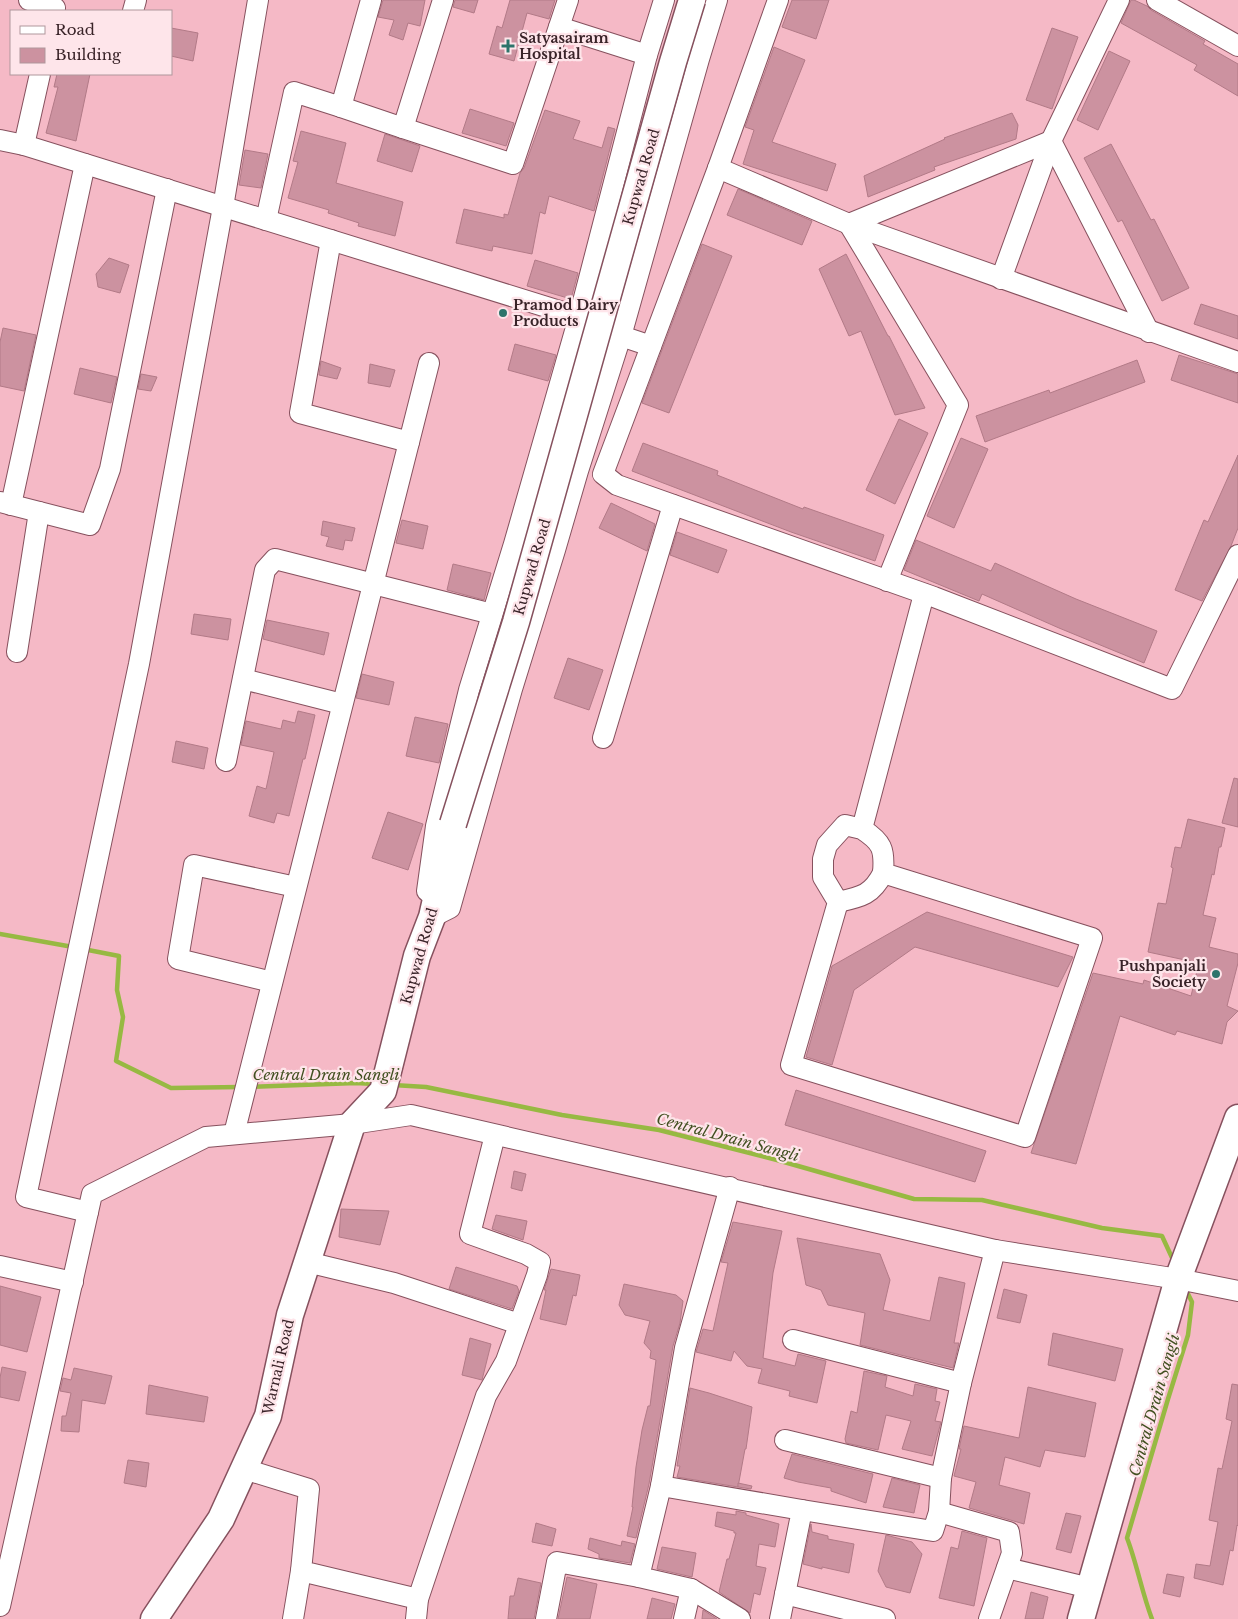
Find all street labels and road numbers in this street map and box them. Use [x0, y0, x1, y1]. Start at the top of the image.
street label: Kupwad Road [619, 126, 664, 227]
street label: Kupwad Road [510, 516, 555, 617]
street label: Kupwad Road [397, 905, 442, 1006]
street label: Warnali Road [258, 1317, 298, 1418]

